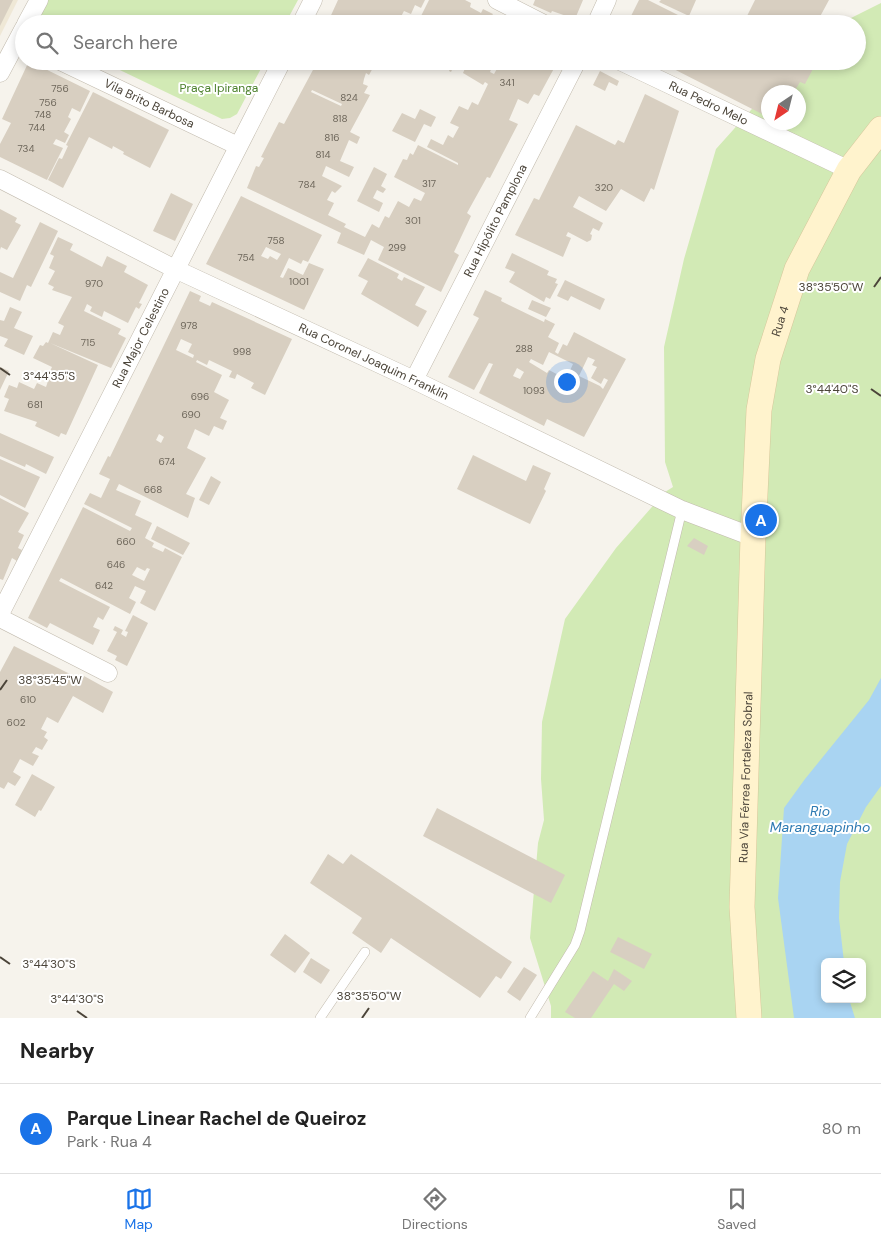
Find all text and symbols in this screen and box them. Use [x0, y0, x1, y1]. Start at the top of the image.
search box [15, 15, 866, 70]
icon: search [33, 29, 61, 57]
text: Search here [73, 30, 178, 55]
street label: Vila Brito Barbosa [102, 75, 197, 132]
house number: 341 [499, 76, 515, 89]
street label: Rua Pedro Melo [666, 77, 751, 129]
park label: Praça Ipiranga [180, 80, 258, 96]
house number: 756 [51, 82, 69, 95]
north arrow [761, 85, 806, 130]
house number: 824 [340, 91, 358, 104]
house number: 756 [39, 96, 57, 109]
house number: 748 [35, 108, 51, 121]
house number: 818 [332, 112, 348, 125]
house number: 744 [29, 121, 45, 134]
house number: 816 [324, 131, 340, 144]
house number: 734 [17, 142, 35, 155]
house number: 814 [315, 148, 331, 161]
street label: Rua Hipólito Pamplona [460, 161, 531, 280]
house number: 317 [422, 177, 436, 190]
house number: 784 [298, 178, 316, 191]
house number: 320 [595, 181, 613, 194]
house number: 301 [405, 214, 421, 227]
house number: 758 [267, 234, 285, 247]
house number: 299 [388, 241, 406, 254]
house number: 754 [237, 251, 255, 264]
house number: 1001 [289, 275, 309, 288]
house number: 970 [85, 277, 103, 290]
text: 38°35'50"W [799, 279, 864, 295]
street label: Rua Major Celestino [109, 285, 173, 391]
street label: Rua 4 [768, 304, 793, 338]
house number: 978 [180, 319, 198, 332]
street label: Rua Coronel Joaquim Franklin [296, 320, 452, 404]
house number: 715 [81, 336, 95, 349]
house number: 288 [515, 342, 533, 355]
house number: 998 [233, 345, 251, 358]
text: 3°44'35"S [23, 368, 75, 384]
your location [554, 369, 580, 395]
text: 3°44'40"S [806, 381, 859, 397]
house number: 1093 [523, 384, 545, 397]
house number: 696 [191, 390, 209, 403]
house number: 681 [27, 398, 43, 411]
house number: 690 [181, 408, 201, 421]
house number: 674 [159, 455, 175, 468]
house number: 668 [144, 483, 162, 496]
pin: A [745, 501, 777, 539]
house number: 660 [116, 535, 136, 548]
house number: 646 [107, 558, 125, 571]
house number: 642 [95, 579, 113, 592]
text: 38°35'45"W [18, 672, 82, 688]
street label: Rua Via Férrea Fortaleza Sobral [735, 691, 756, 863]
house number: 610 [20, 693, 36, 706]
house number: 602 [7, 716, 26, 729]
water label: Rio Maranguapinho [770, 802, 870, 836]
text: 3°44'30"S [22, 956, 76, 972]
map controls [821, 958, 866, 1003]
button: layers [821, 958, 866, 1003]
text: 38°35'50"W [337, 988, 402, 1004]
text: 3°44'30"S [50, 991, 104, 1007]
text: Nearby [20, 1037, 94, 1065]
text: Parque Linear Rachel de Queiroz [67, 1106, 366, 1131]
text: A [30, 1118, 42, 1139]
text: 80 m [822, 1118, 861, 1139]
text: Park · Rua 4 [67, 1131, 152, 1152]
tab: Map [125, 1185, 153, 1233]
tab: Directions [402, 1185, 468, 1233]
tab: Saved [717, 1185, 756, 1233]

